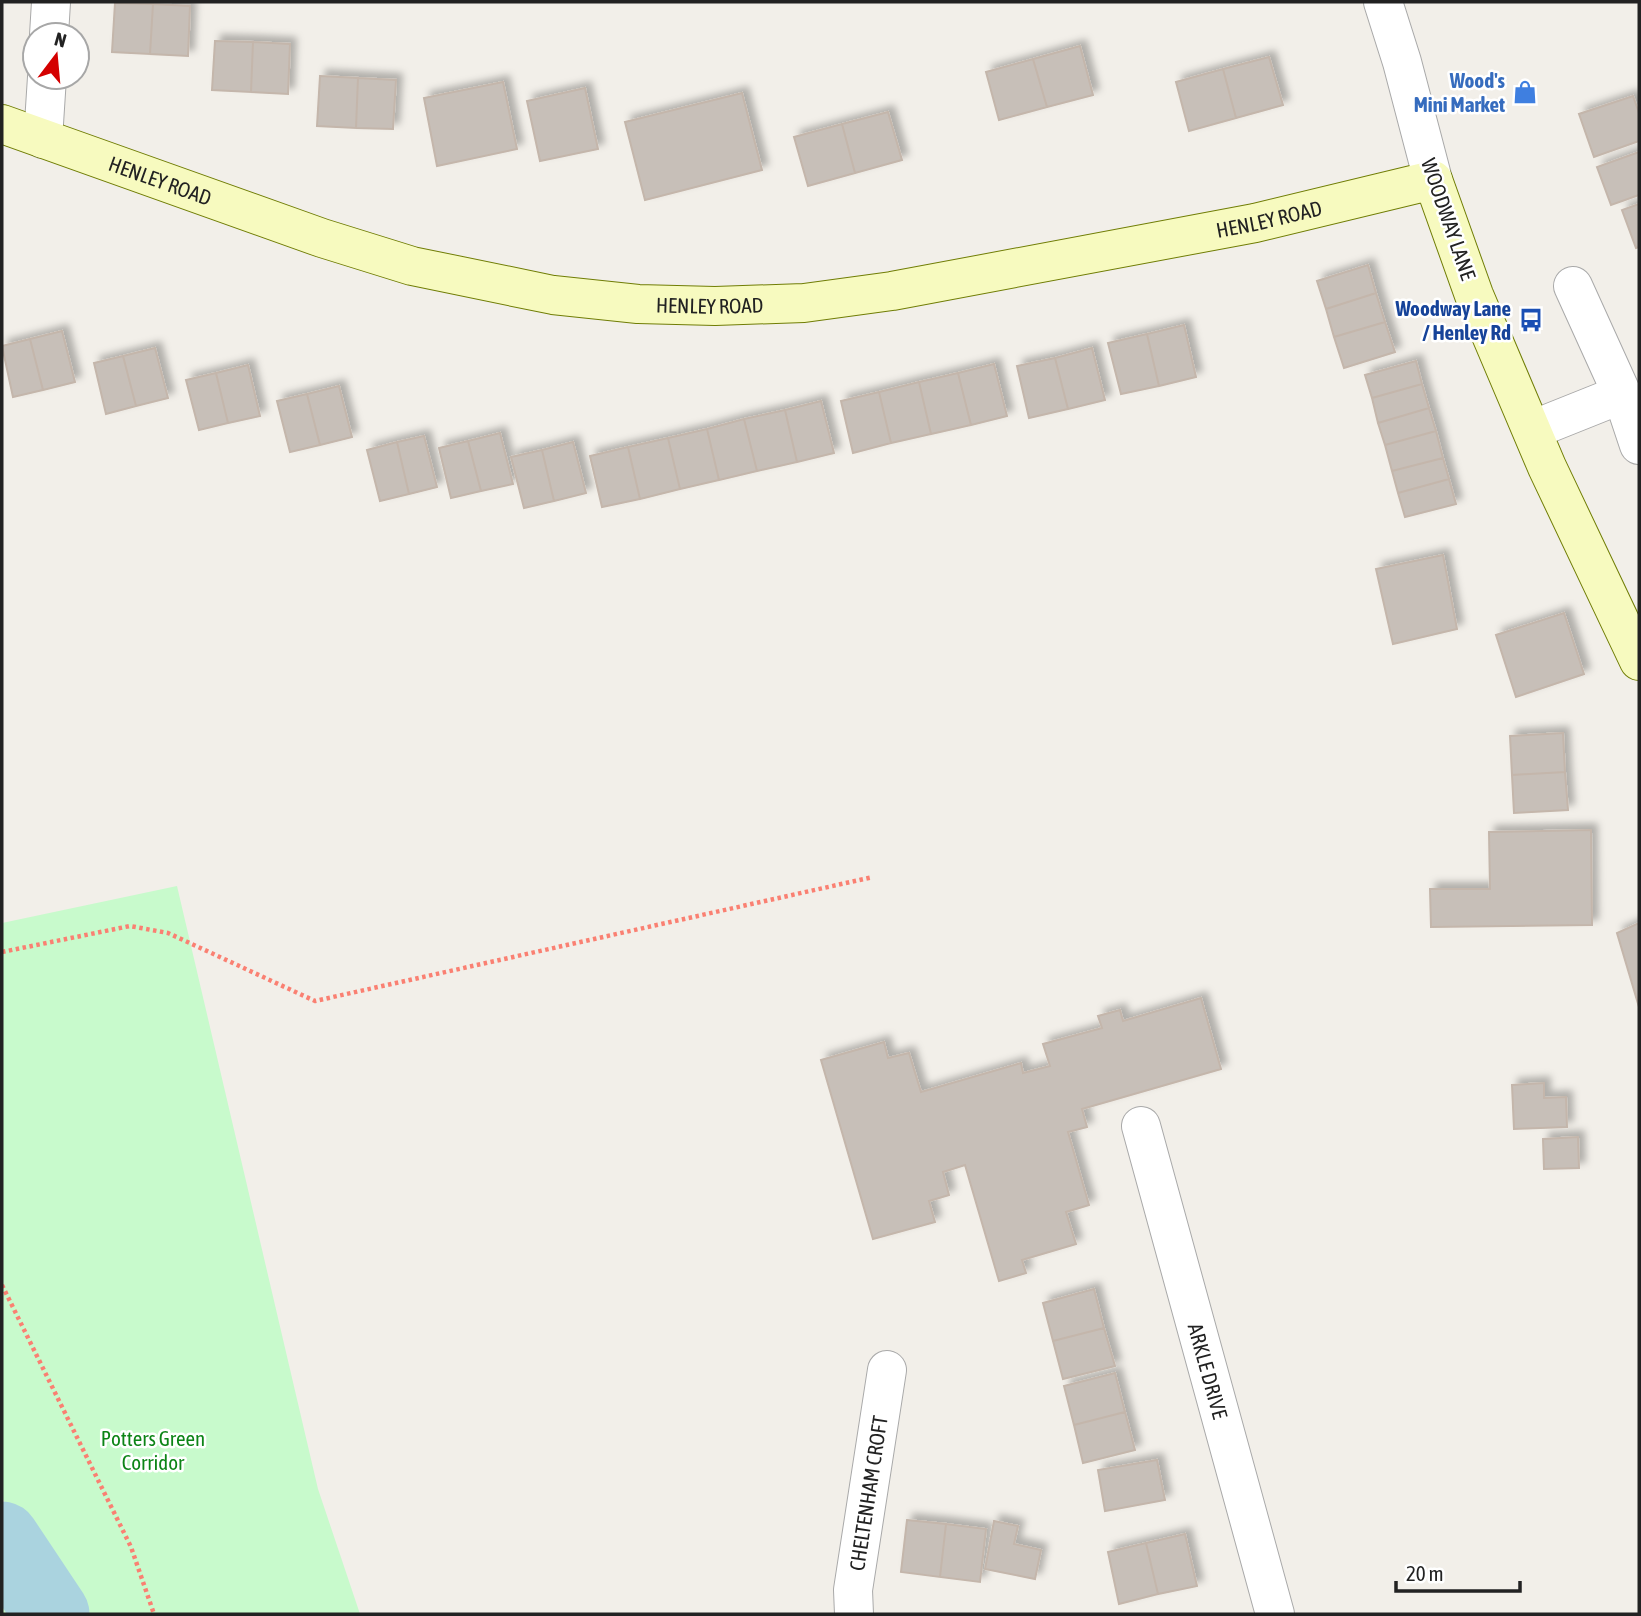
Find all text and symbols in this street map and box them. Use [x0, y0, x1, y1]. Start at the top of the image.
north arrow [21, 21, 91, 91]
text: N [52, 28, 69, 52]
place label: Wood's Mini Market [1414, 68, 1506, 116]
shop icon: Wood's Mini Market [1511, 78, 1539, 106]
street label: HENLEY ROAD [106, 151, 215, 210]
street label: WOODWAY LANE [1417, 155, 1481, 283]
street label: HENLEY ROAD [1214, 195, 1324, 242]
street label: HENLEY ROAD [656, 292, 764, 318]
place label: Woodway Lane / Henley Rd [1394, 296, 1511, 344]
bus stop icon: Woodway Lane / Henley Rd [1517, 306, 1545, 334]
street label: ARKLE DRIVE [1184, 1321, 1233, 1421]
street label: CHELTENHAM CROFT [844, 1414, 892, 1572]
park label: Potters Green Corridor [101, 1426, 205, 1474]
scale bar [1396, 1550, 1520, 1594]
text: 20 m [1406, 1561, 1444, 1585]

